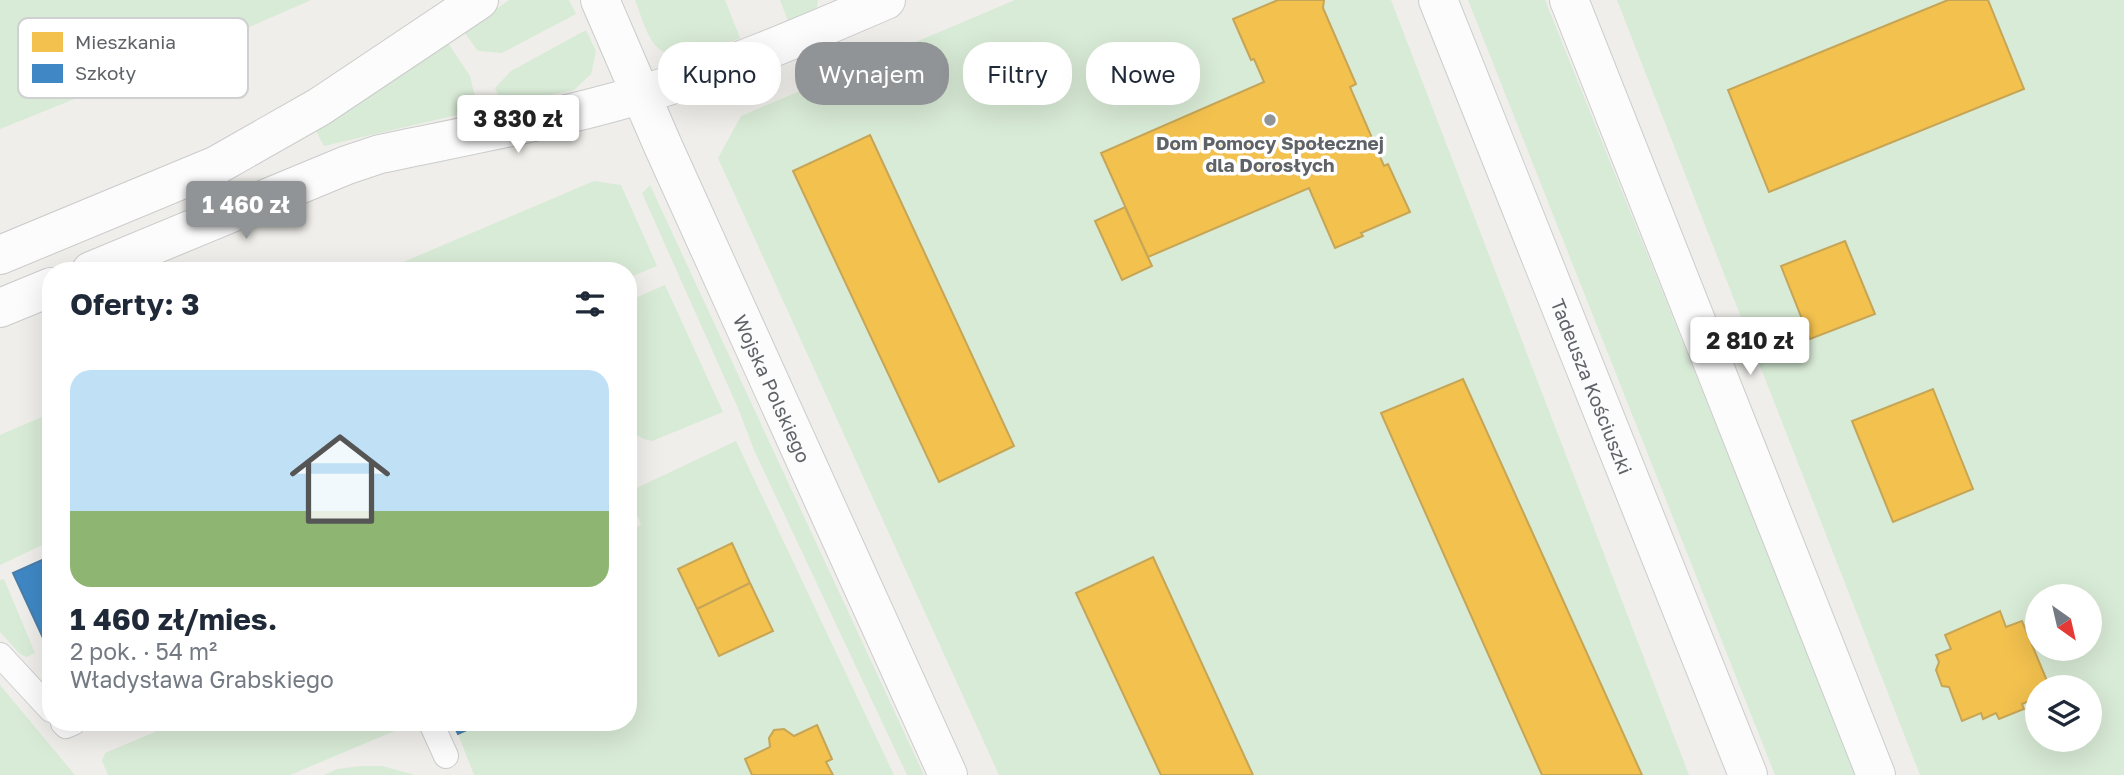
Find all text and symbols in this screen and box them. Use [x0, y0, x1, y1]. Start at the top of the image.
legend [18, 18, 248, 98]
text: Mieszkania [75, 30, 176, 53]
chip: Kupno [658, 42, 781, 105]
chip: Wynajem [795, 42, 949, 105]
chip: Filtry [963, 42, 1072, 105]
chip: Nowe [1086, 42, 1200, 105]
text: Szkoły [75, 61, 136, 84]
pin: 3 830 zł [446, 96, 590, 155]
text: 3 830 zł [473, 104, 563, 132]
marker: Dom Pomocy Społecznej dla Dorosłych [1262, 112, 1278, 128]
place label: Dom Pomocy Społecznej dla Dorosłych [1156, 131, 1384, 176]
pin: 1 460 zł [174, 182, 318, 241]
text: 1 460 zł [202, 190, 290, 218]
icon: filters [571, 285, 609, 323]
text: Oferty: 3 [70, 286, 200, 322]
street label: Tadeusza Kościuszki [1547, 295, 1638, 477]
street label: Wojska Polskiego [729, 311, 816, 466]
pin: 2 810 zł [1678, 318, 1822, 377]
text: 2 810 zł [1706, 326, 1794, 354]
icon: home [277, 416, 403, 542]
north arrow [2025, 584, 2102, 662]
map controls [2025, 584, 2102, 752]
text: 1 460 zł/mies. [70, 601, 277, 637]
text: 2 pok. · 54 m² [70, 637, 217, 665]
text: Władysława Grabskiego [70, 665, 334, 693]
button: layers [2025, 675, 2102, 752]

